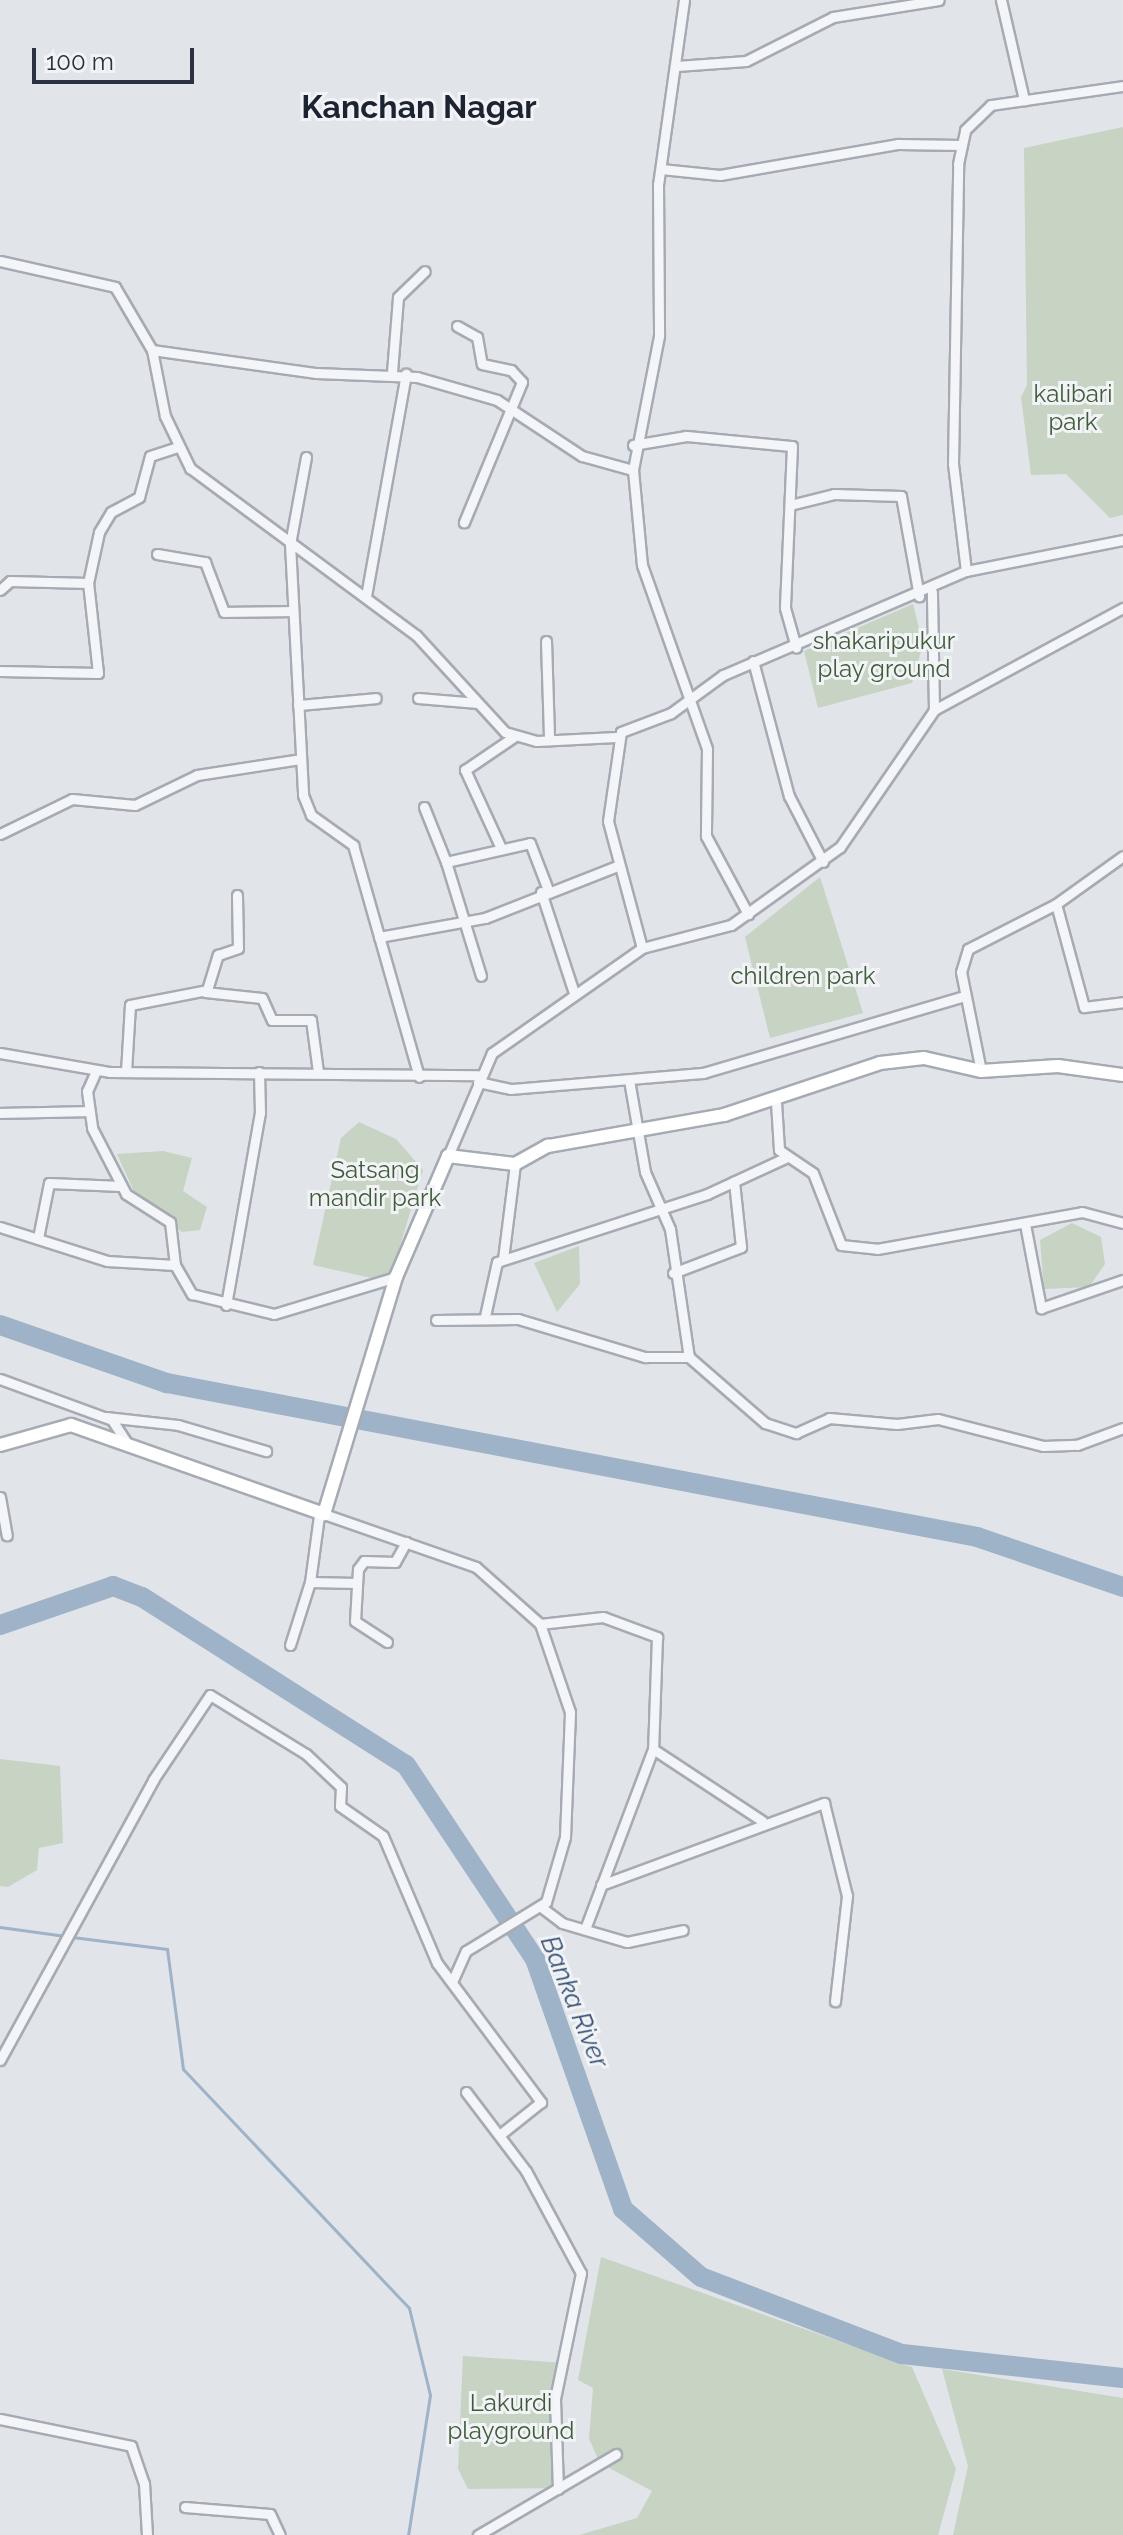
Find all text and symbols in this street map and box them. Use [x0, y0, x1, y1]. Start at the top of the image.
scale bar [36, 32, 198, 82]
text: 100 m [46, 47, 114, 76]
district label: Kanchan Nagar [301, 88, 537, 126]
park label: kalibari park [1033, 380, 1113, 436]
park label: shakaripukur play ground [813, 627, 955, 683]
park label: children park [730, 962, 876, 990]
park label: Satsang mandir park [309, 1156, 441, 1212]
water label: Banka River [533, 1931, 615, 2073]
park label: Lakurdi playground [448, 2389, 574, 2445]

